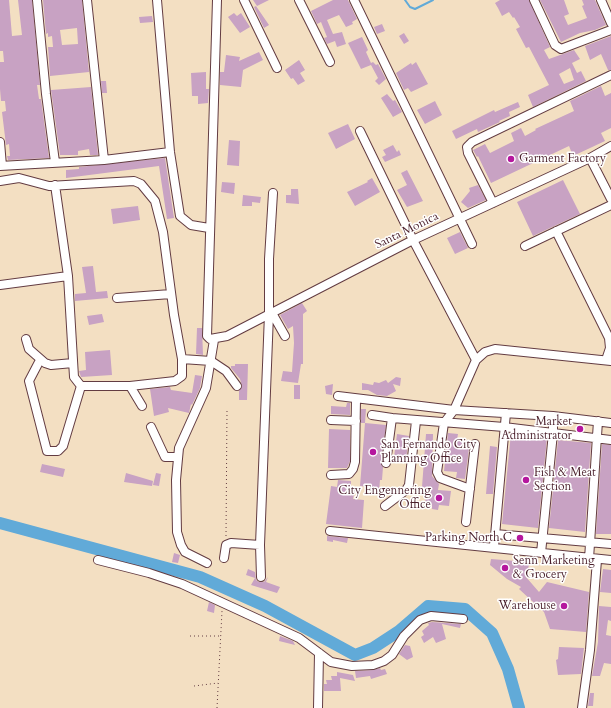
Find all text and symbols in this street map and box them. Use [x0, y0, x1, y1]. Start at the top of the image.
place label: Garment Factory [519, 152, 606, 166]
marker: Garment Factory [506, 154, 516, 164]
street label: Santa Monica [373, 209, 441, 253]
place label: Market Administrator [501, 415, 572, 443]
marker: Market Administrator [575, 424, 585, 434]
place label: San Fernando City Planning Office [381, 438, 477, 466]
marker: San Fernando City Planning Office [368, 447, 378, 457]
place label: Fish & Meat Section [534, 466, 596, 494]
marker: Fish & Meat Section [521, 475, 531, 485]
place label: City Engennering Office [338, 484, 431, 512]
marker: City Engennering Office [434, 493, 444, 503]
place label: Parking North C [425, 531, 512, 545]
marker: Parking North C [515, 533, 525, 543]
place label: Senn Marketing & Grocery [513, 554, 595, 582]
marker: Senn Marketing & Grocery [500, 563, 510, 573]
place label: Warehouse [499, 599, 556, 613]
marker: Warehouse [559, 601, 569, 611]

